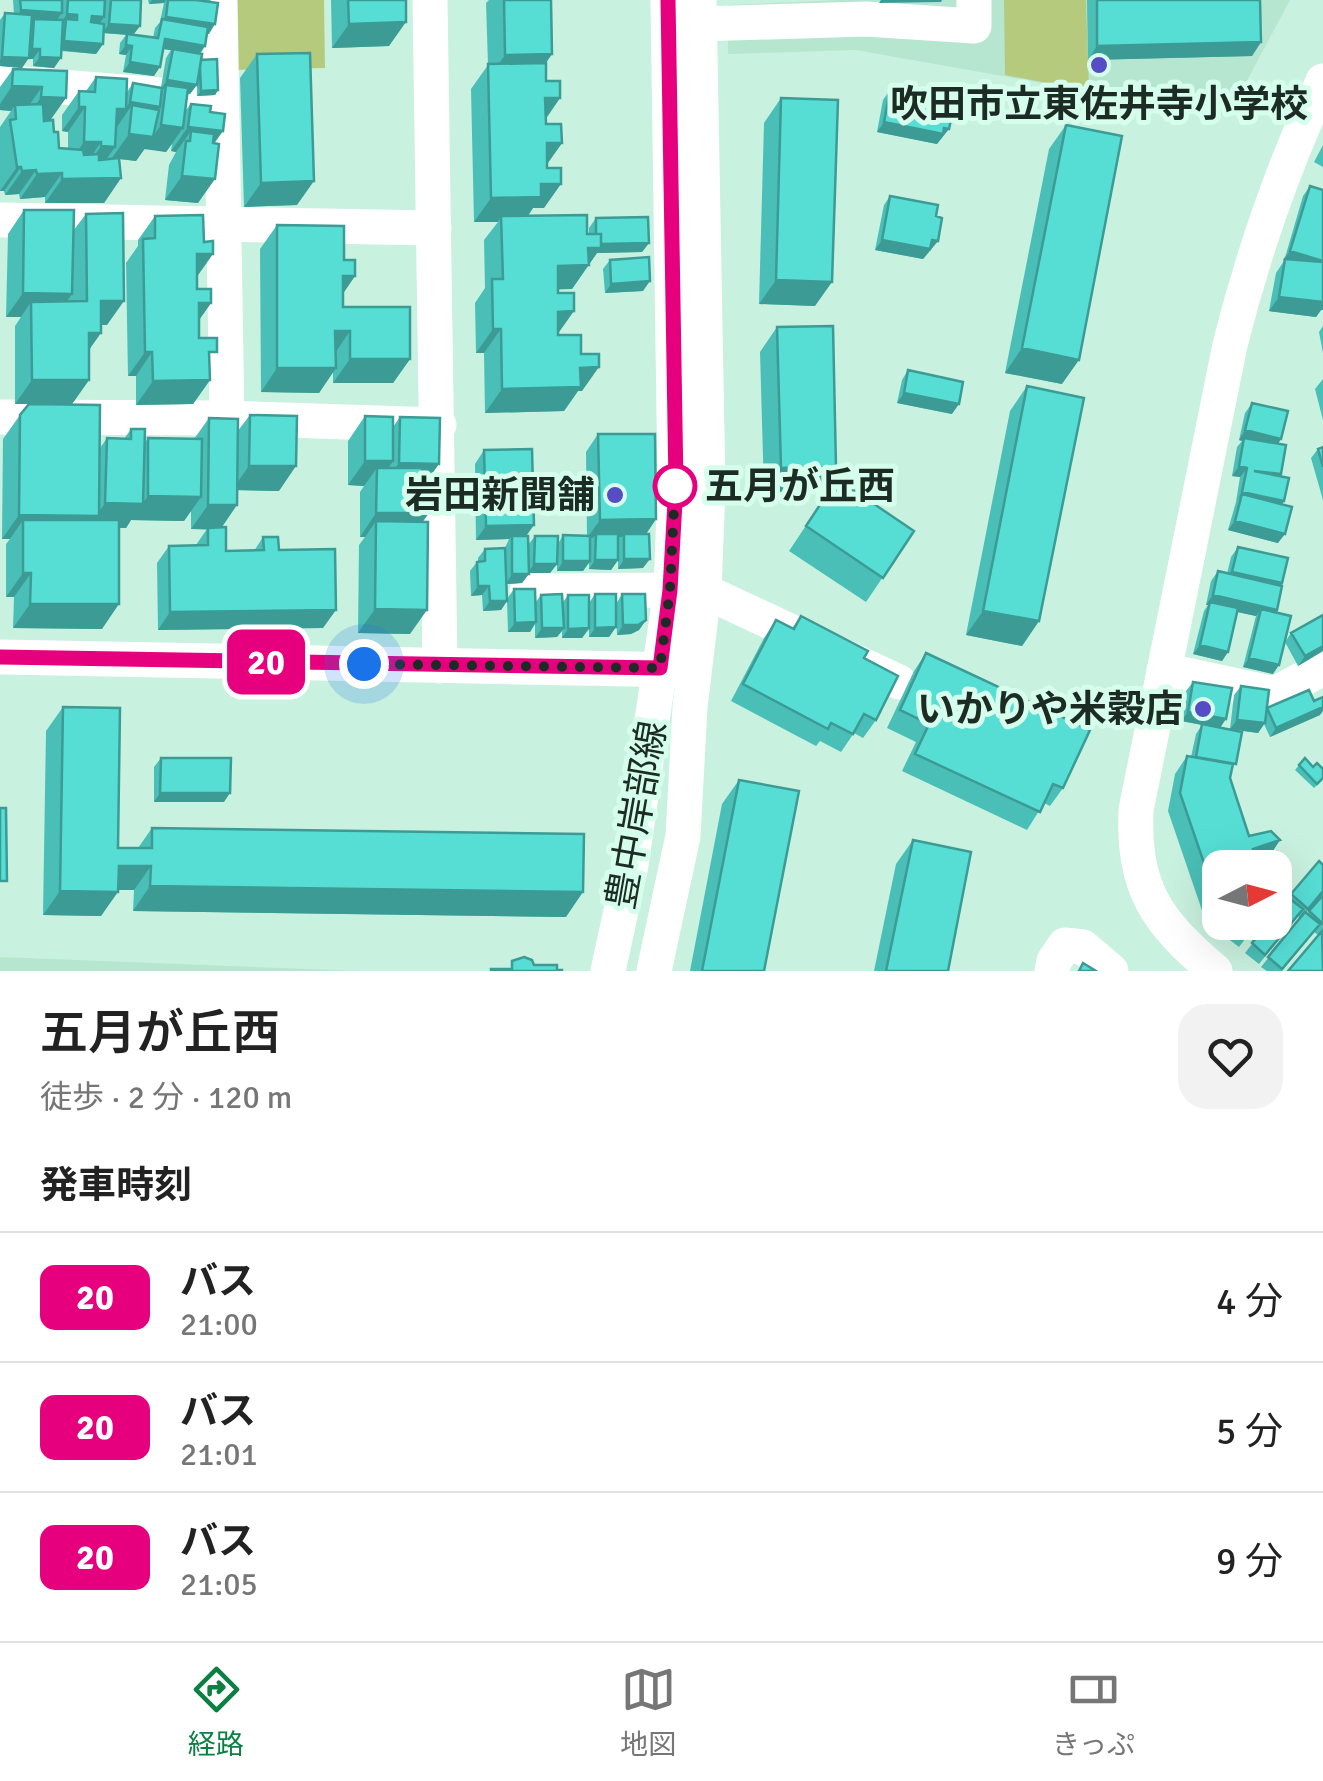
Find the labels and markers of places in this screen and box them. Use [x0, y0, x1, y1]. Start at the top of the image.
marker: 吹田市立東佐井寺小学校 [1088, 54, 1110, 76]
place label: 吹田市立東佐井寺小学校 [890, 81, 1308, 128]
place label: 五月が丘西 [705, 463, 895, 510]
marker: 五月が丘西 [654, 465, 696, 507]
place label: 岩田新聞舗 [405, 472, 595, 519]
marker: 岩田新聞舗 [604, 484, 626, 506]
place label: いかりや米穀店 [917, 686, 1183, 733]
marker: いかりや米穀店 [1192, 698, 1214, 720]

